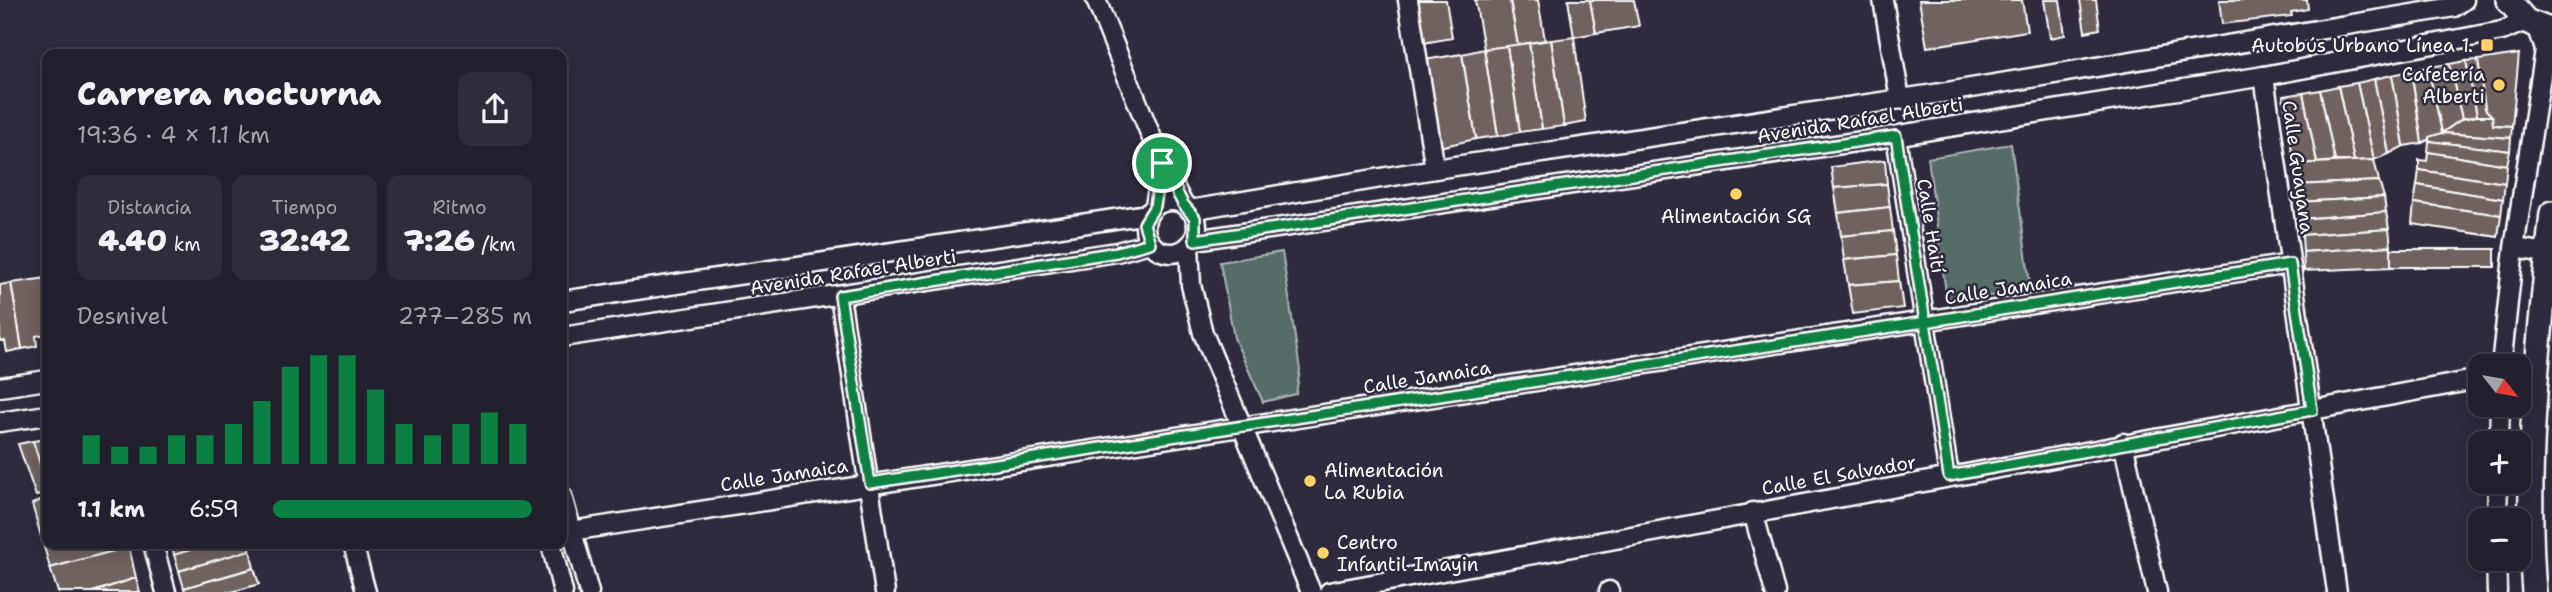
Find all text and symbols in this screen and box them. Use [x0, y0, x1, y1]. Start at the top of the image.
place label: Autobús Urbano Línea 1. [2251, 33, 2473, 58]
marker: Autobús Urbano Línea 1. [2479, 37, 2495, 53]
place label: Cafetería Alberti [2402, 62, 2485, 109]
text: Carrera nocturna [77, 72, 381, 115]
button: share [458, 72, 532, 146]
marker: Cafetería Alberti [2491, 77, 2507, 93]
street label: Avenida Rafael Alberti [1755, 91, 1965, 149]
street label: Calle Guayana [2276, 99, 2320, 235]
text: 19:36 · 4 × 1.1 km [77, 120, 270, 150]
pin [1132, 133, 1192, 193]
icon: arrive [1143, 144, 1181, 182]
street label: Calle Haití [1911, 177, 1951, 276]
marker: Alimentación SG [1728, 186, 1744, 202]
text: Distancia [108, 195, 191, 220]
text: Tiempo [272, 195, 337, 220]
text: Ritmo [433, 195, 486, 220]
place label: Alimentación SG [1661, 204, 1811, 229]
text: 4.40 [98, 220, 167, 261]
text: 32:42 [259, 220, 350, 261]
text: 7:26 [403, 220, 475, 261]
text: km [167, 232, 201, 257]
text: /km [475, 232, 516, 257]
street label: Avenida Rafael Alberti [748, 243, 958, 301]
street label: Calle Jamaica [1942, 266, 2074, 310]
text: Desnivel [77, 301, 168, 331]
text: 277–285 m [398, 301, 532, 331]
north arrow [2468, 354, 2530, 416]
map controls [2468, 354, 2531, 571]
street label: Calle Jamaica [1361, 355, 1493, 399]
button: + [2468, 431, 2531, 494]
street label: Calle El Salvador [1760, 449, 1918, 501]
street label: Calle Jamaica [718, 453, 850, 497]
place label: Alimentación La Rubia [1324, 458, 1443, 505]
marker: Alimentación La Rubia [1302, 473, 1318, 489]
text: 1.1 km [77, 494, 145, 524]
text: 6:59 [189, 494, 239, 524]
button: − [2468, 508, 2531, 571]
place label: Centro Infantil Imayin [1337, 530, 1478, 577]
marker: Centro Infantil Imayin [1315, 545, 1331, 561]

